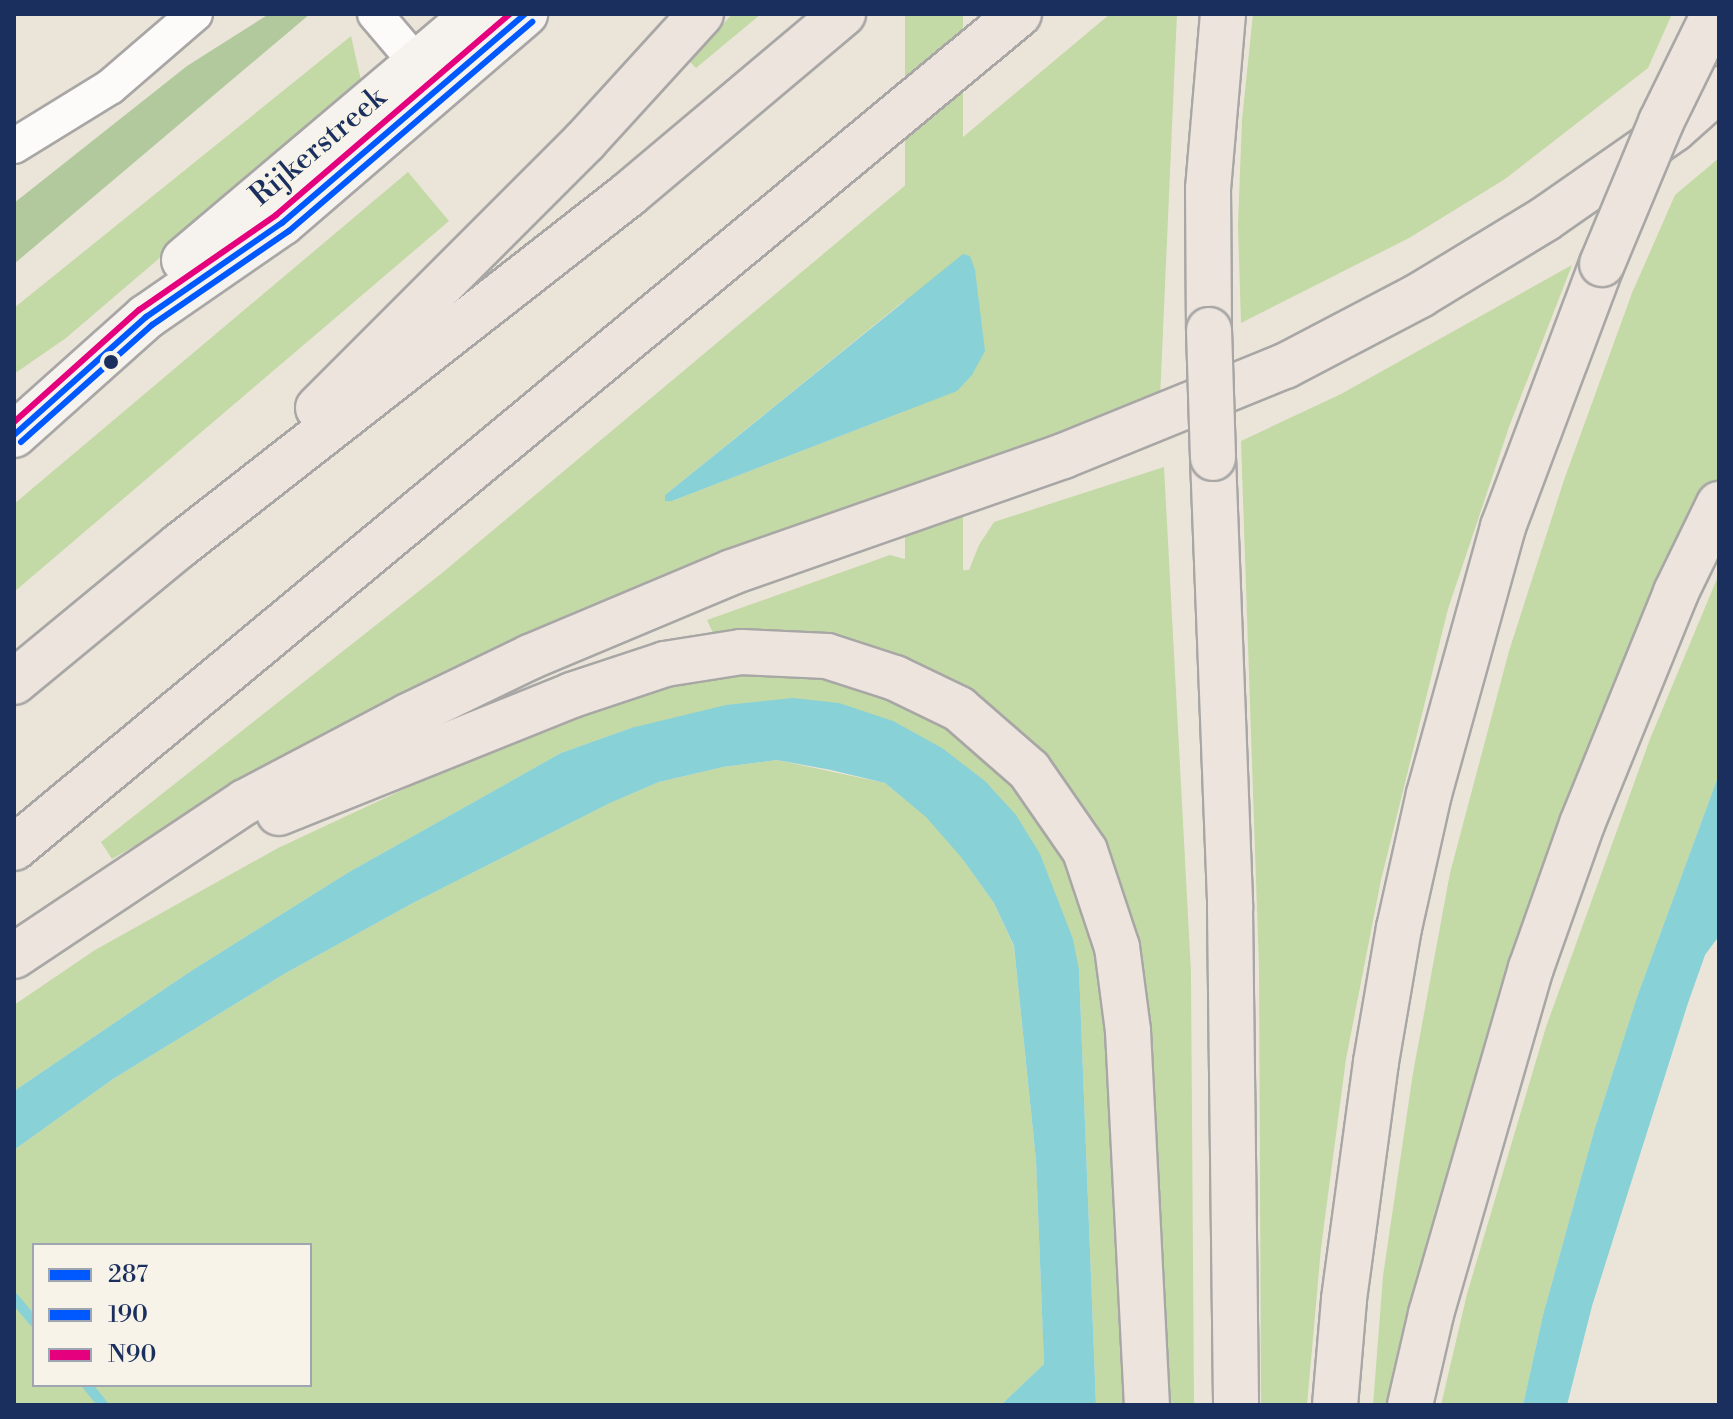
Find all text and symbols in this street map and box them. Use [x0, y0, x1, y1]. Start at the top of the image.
street label: Rijkerstreek [243, 80, 393, 214]
unlabelled marker [103, 354, 119, 370]
legend [32, 1243, 312, 1387]
text: 287 [108, 1260, 148, 1290]
text: 190 [108, 1300, 148, 1330]
text: N90 [108, 1340, 156, 1370]

